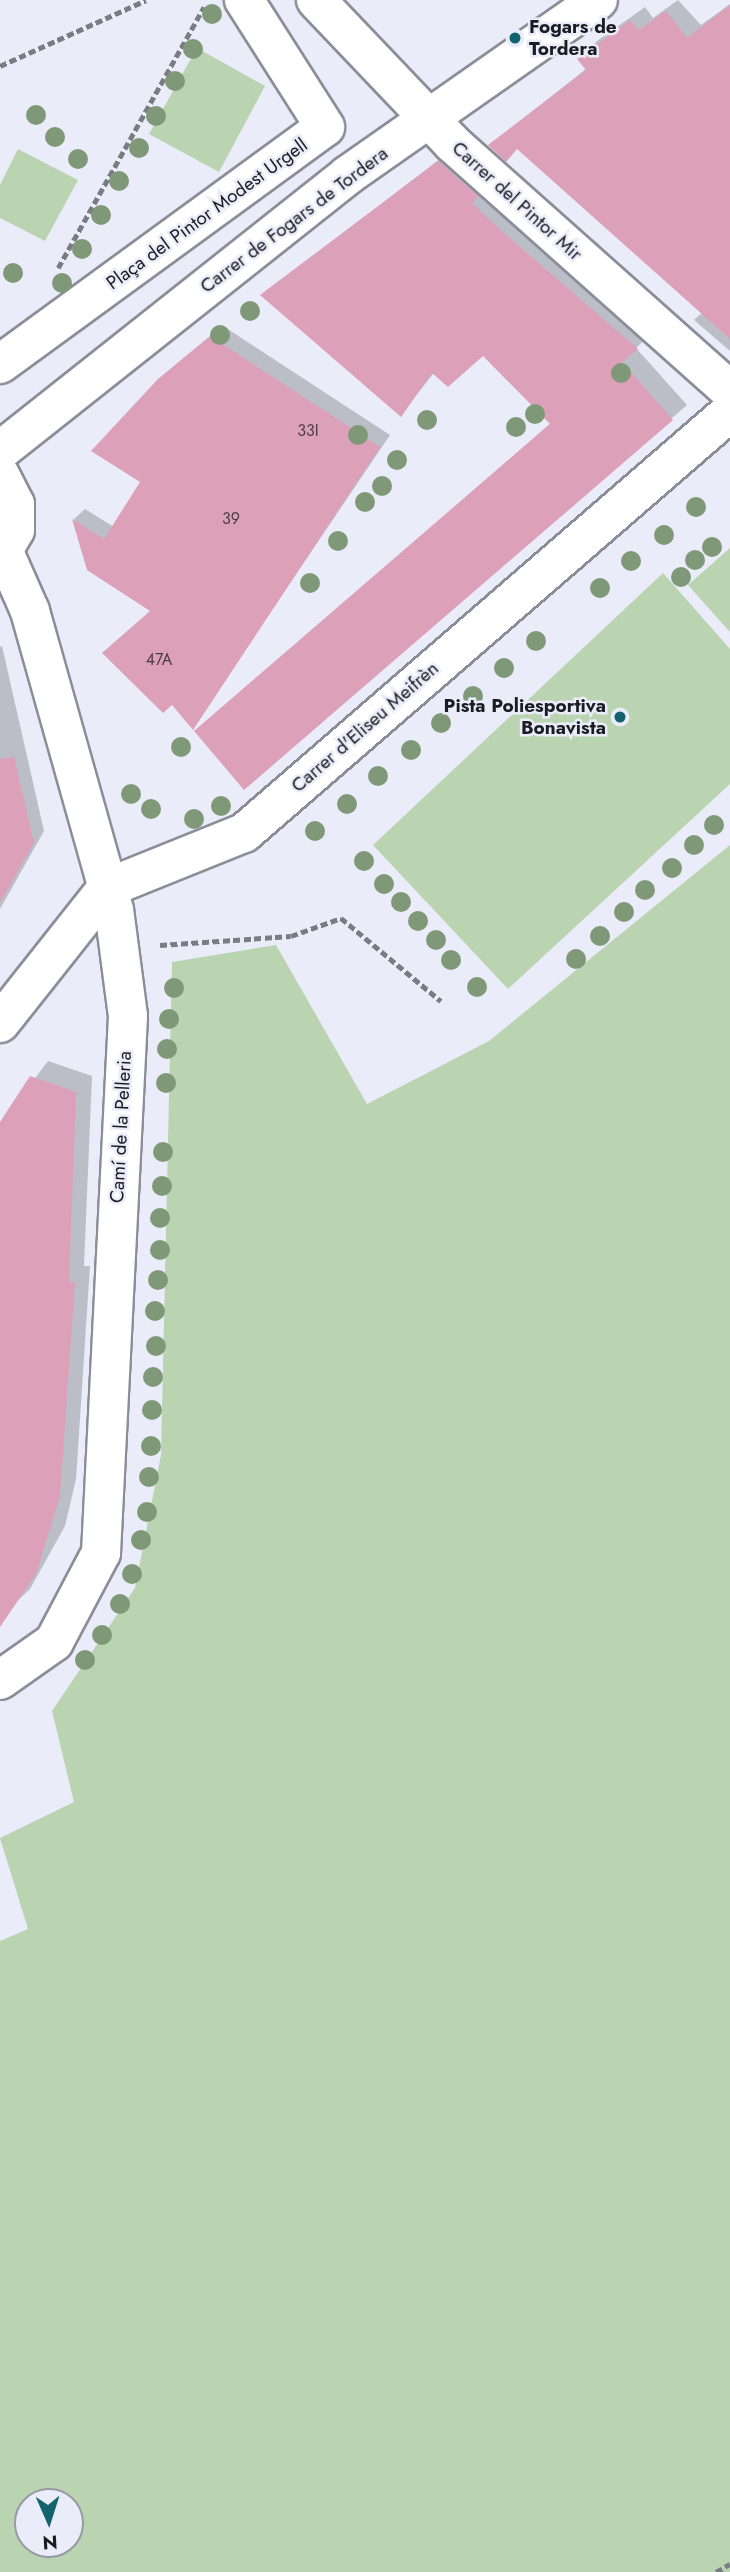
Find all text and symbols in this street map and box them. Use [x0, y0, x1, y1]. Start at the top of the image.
place label: Fogars de Tordera [529, 16, 617, 60]
marker: Fogars de Tordera [507, 30, 523, 46]
street label: Plaça del Pintor Modest Urgell [102, 133, 312, 295]
street label: Carrer del Pintor Mir [447, 137, 587, 265]
street label: Carrer de Fogars de Tordera [196, 142, 392, 298]
house number: 33I [297, 421, 319, 441]
house number: 39 [222, 509, 240, 529]
house number: 47A [146, 650, 172, 670]
street label: Carrer d'Eliseu Meifrèn [287, 657, 443, 797]
place label: Pista Poliesportiva Bonavista [444, 695, 606, 739]
marker: Pista Poliesportiva Bonavista [612, 709, 628, 725]
street label: Camí de la Pelleria [106, 1051, 136, 1203]
north arrow [14, 2488, 84, 2558]
text: N [42, 2529, 58, 2556]

